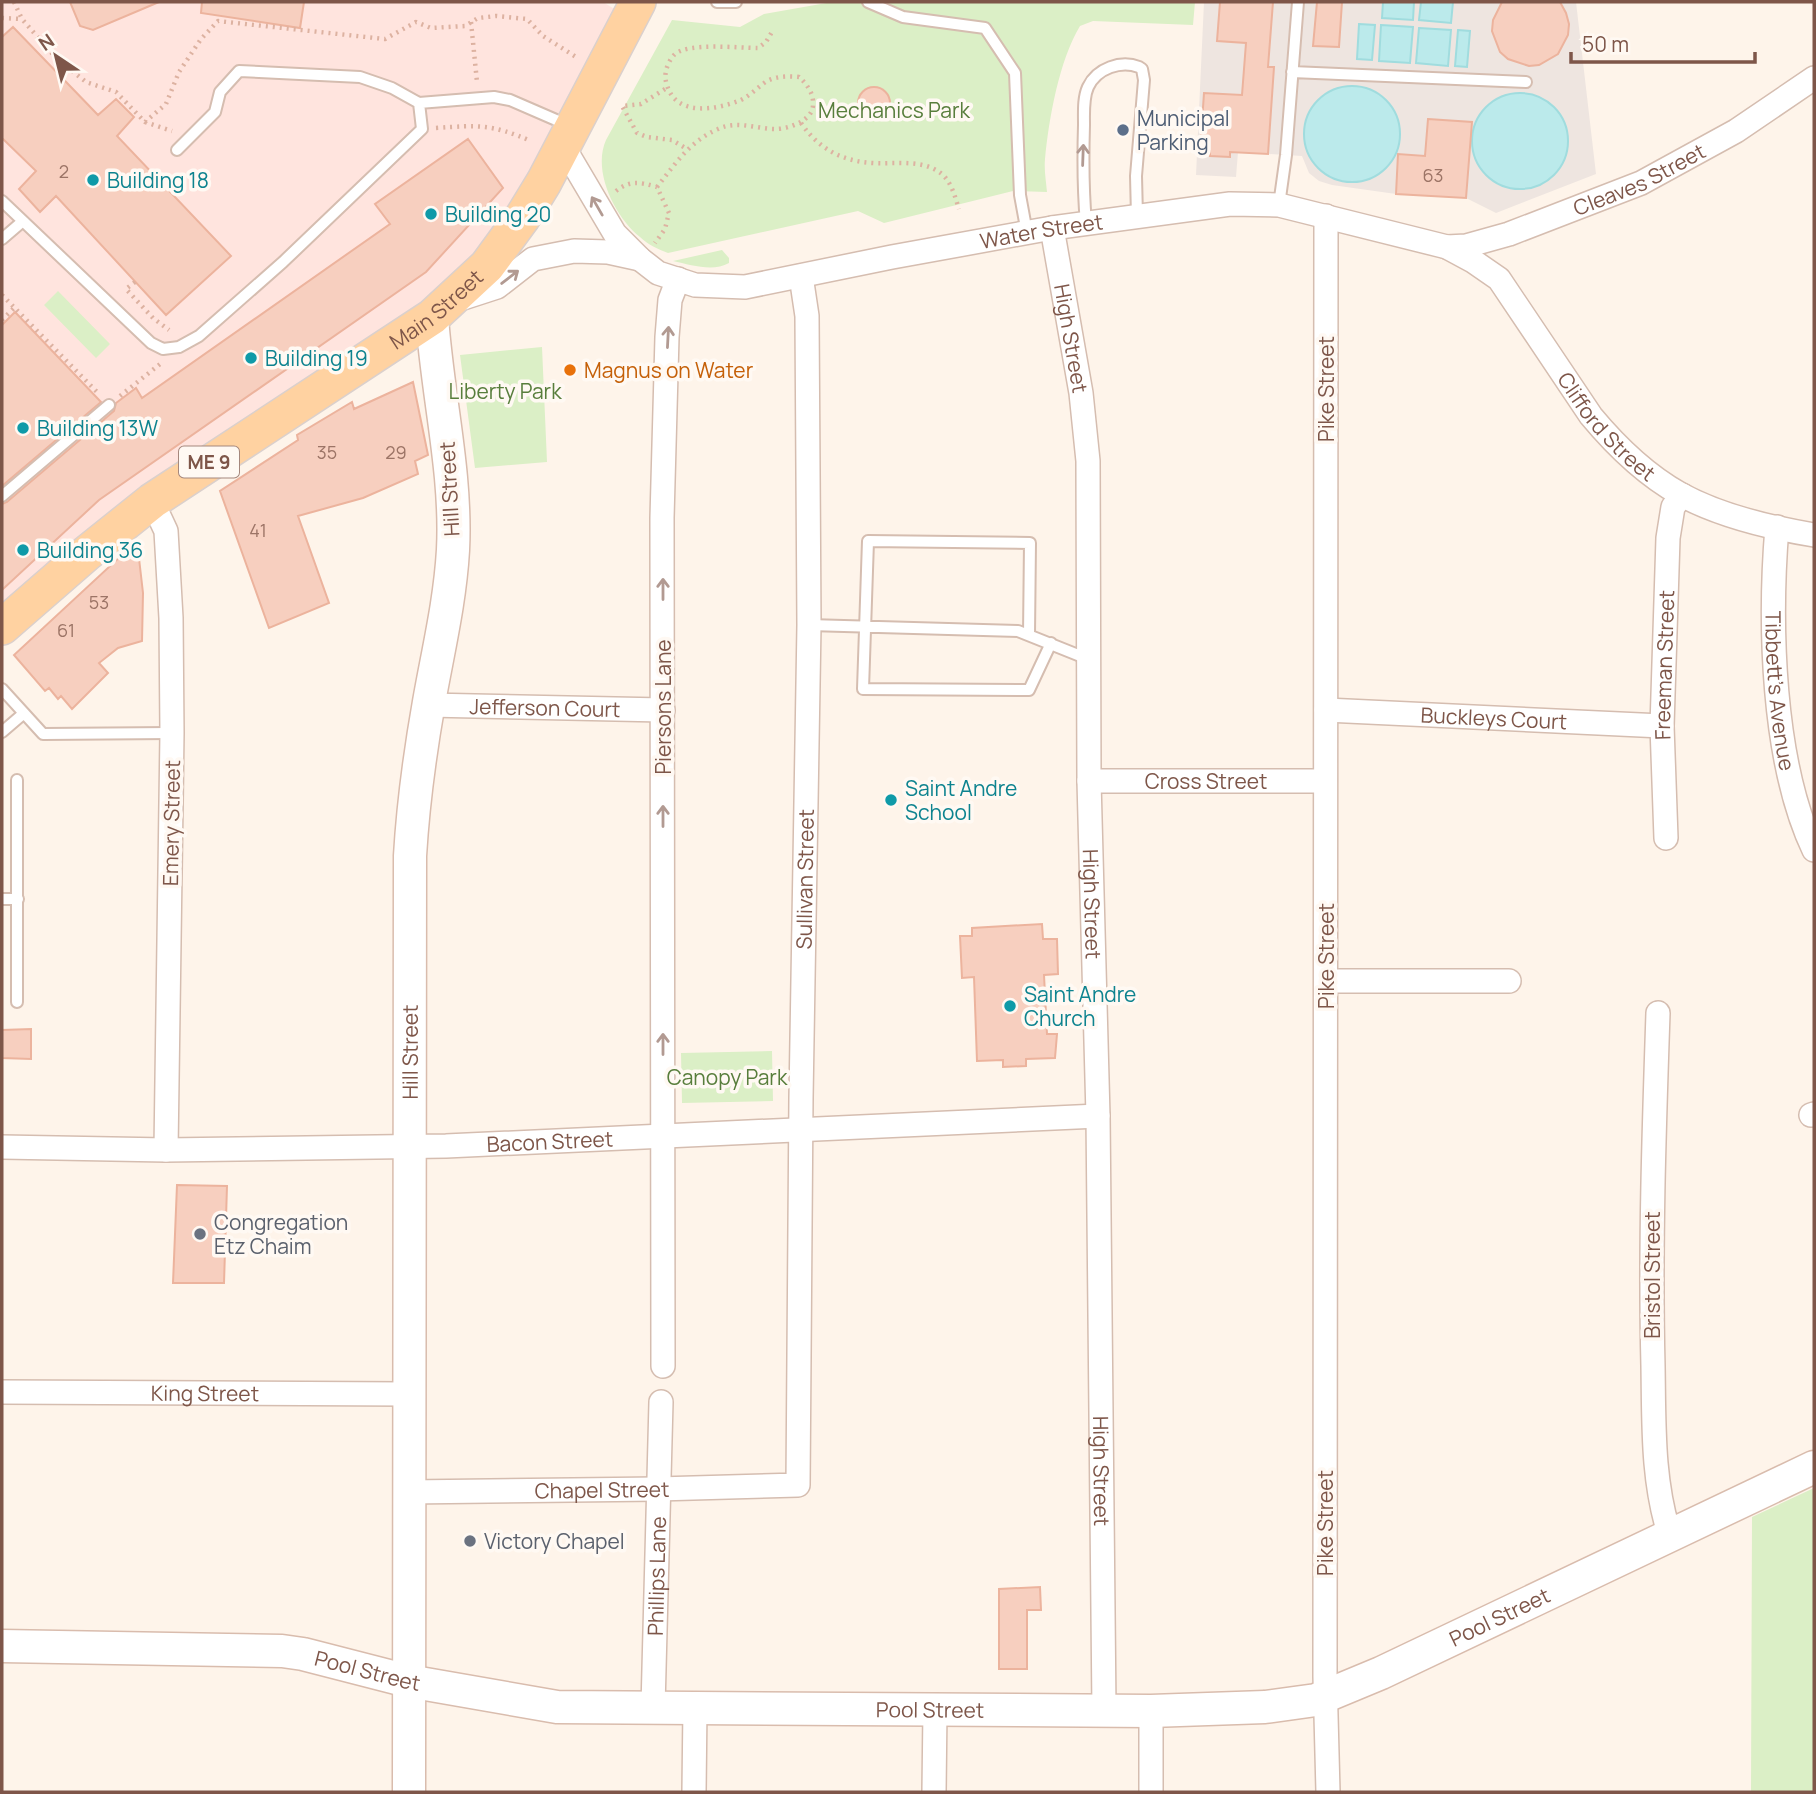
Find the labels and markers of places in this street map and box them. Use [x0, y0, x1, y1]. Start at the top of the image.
place label: Municipal Parking [1137, 104, 1230, 156]
marker: Municipal Parking [1115, 122, 1131, 138]
place label: Building 18 [107, 166, 209, 194]
marker: Building 18 [85, 172, 101, 188]
place label: Building 20 [445, 200, 551, 228]
marker: Building 20 [423, 206, 439, 222]
place label: Building 19 [265, 344, 368, 372]
marker: Building 19 [243, 350, 259, 366]
place label: Magnus on Water [584, 356, 754, 384]
marker: Magnus on Water [562, 362, 578, 378]
place label: Building 13W [37, 414, 158, 442]
marker: Building 13W [15, 420, 31, 436]
place label: Building 36 [37, 536, 143, 564]
marker: Building 36 [15, 542, 31, 558]
place label: Saint Andre School [905, 774, 1017, 826]
marker: Saint Andre School [883, 792, 899, 808]
place label: Saint Andre Church [1024, 980, 1136, 1032]
marker: Saint Andre Church [1002, 998, 1018, 1014]
place label: Congregation Etz Chaim [214, 1208, 348, 1260]
marker: Congregation Etz Chaim [192, 1226, 208, 1242]
place label: Victory Chapel [484, 1527, 625, 1555]
marker: Victory Chapel [462, 1533, 478, 1549]

